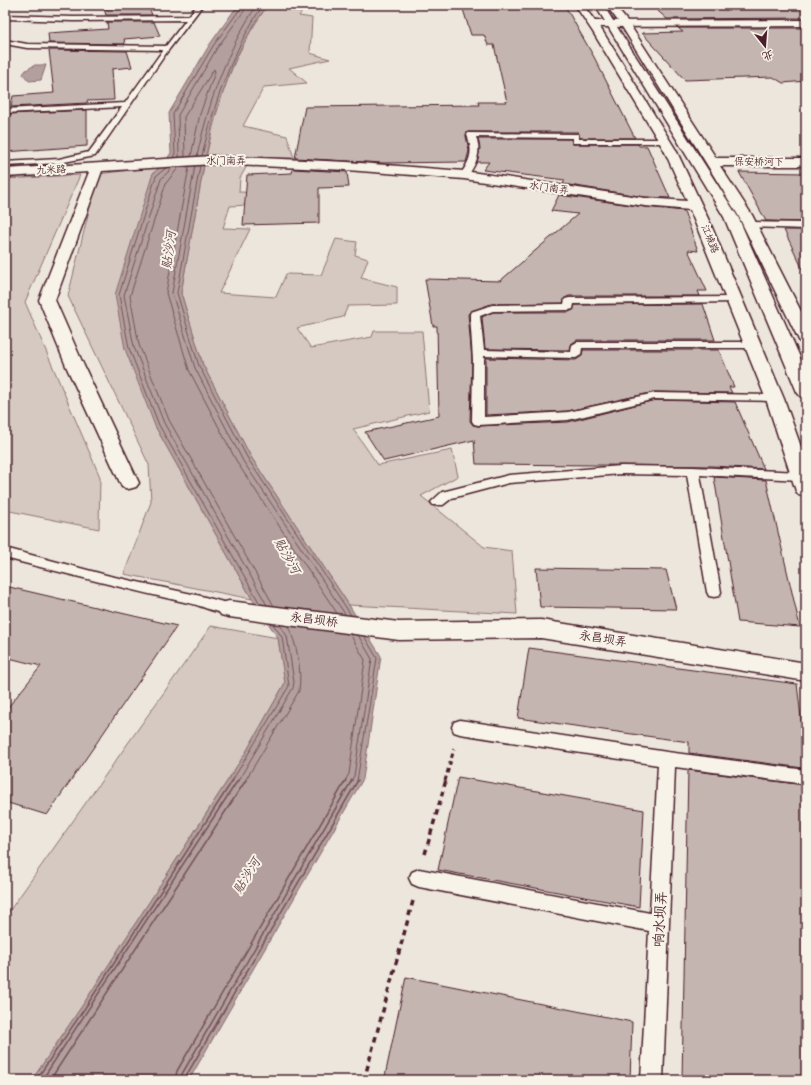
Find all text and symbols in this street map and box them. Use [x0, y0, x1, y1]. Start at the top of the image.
north arrow [745, 26, 785, 66]
text: 北 [761, 47, 775, 63]
street label: 水门南弄 [206, 155, 246, 167]
street label: 保安桥河下 [734, 156, 784, 168]
street label: 九米路 [36, 163, 66, 177]
street label: 水门南弄 [528, 179, 570, 197]
street label: 江城路 [699, 223, 721, 255]
water label: 贴沙河 [159, 228, 180, 270]
water label: 贴沙河 [271, 535, 304, 579]
street label: 永昌坝桥 [289, 610, 340, 630]
street label: 永昌坝弄 [578, 628, 628, 650]
water label: 贴沙河 [230, 854, 265, 897]
street label: 响水坝弄 [650, 891, 670, 947]

